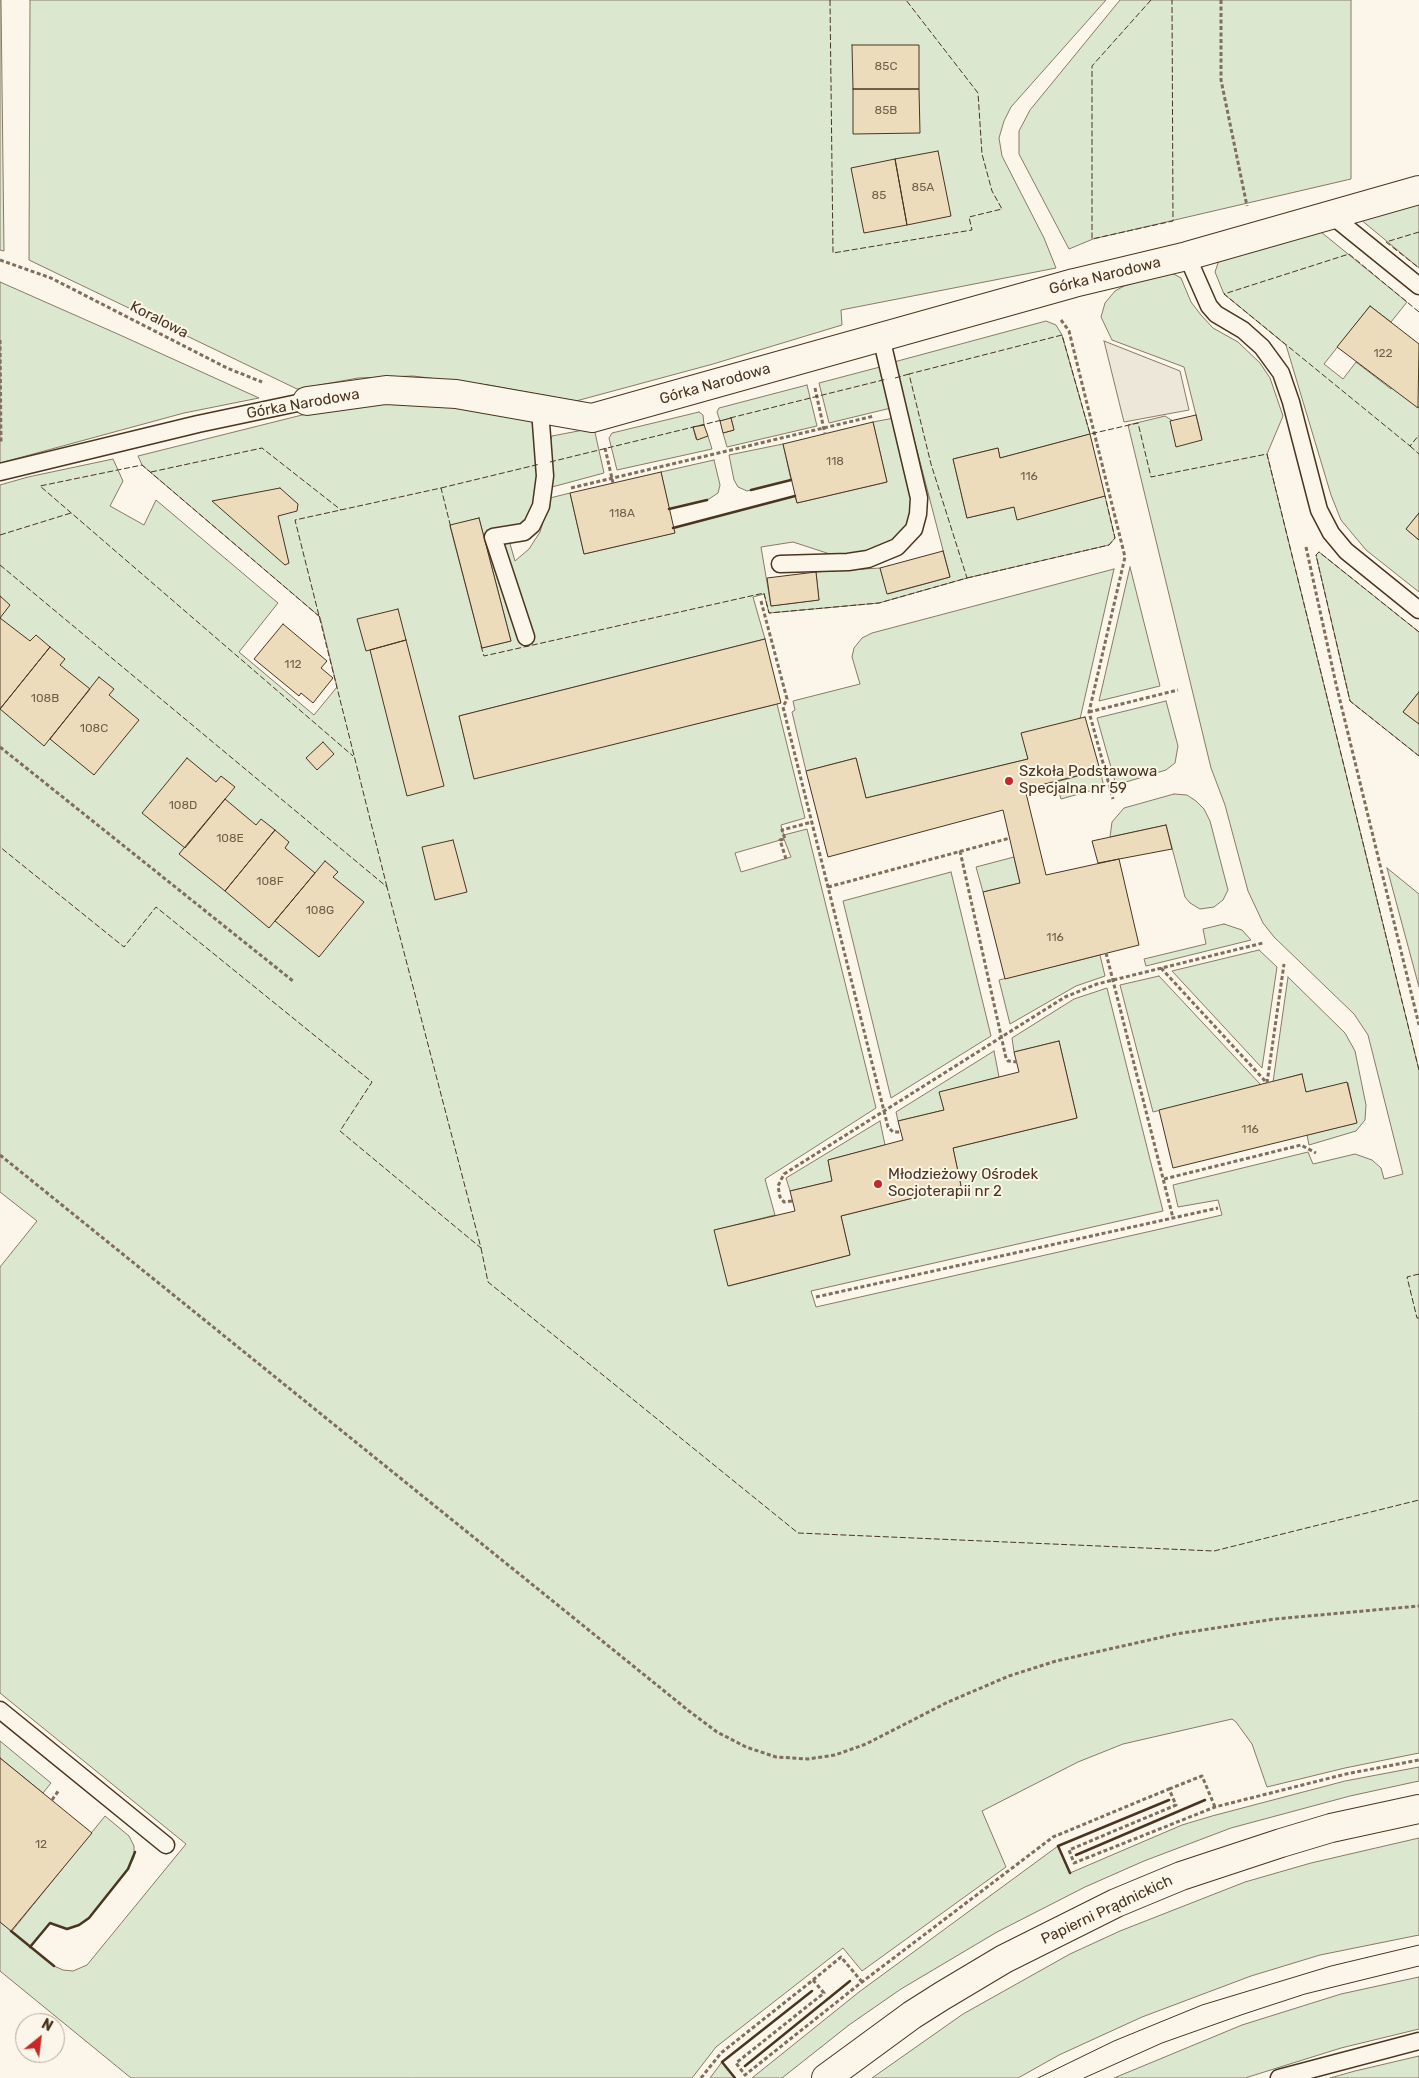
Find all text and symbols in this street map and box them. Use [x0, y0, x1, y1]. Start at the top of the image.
house number: 85C [875, 60, 897, 74]
house number: 85B [875, 104, 897, 118]
house number: 85A [912, 181, 934, 195]
house number: 85 [872, 189, 886, 203]
street label: Górka Narodowa [1047, 253, 1163, 299]
street label: Koralowa [127, 298, 191, 342]
house number: 122 [1373, 347, 1393, 361]
street label: Górka Narodowa [658, 360, 772, 408]
street label: Górka Narodowa [245, 385, 361, 423]
house number: 118 [826, 455, 844, 469]
house number: 116 [1020, 470, 1038, 484]
house number: 118A [609, 507, 635, 521]
house number: 112 [284, 658, 302, 672]
house number: 108B [31, 692, 59, 706]
house number: 108C [80, 722, 108, 736]
place label: Szkoła Podstawowa Specjalna nr 59 [1019, 763, 1157, 798]
marker: Szkoła Podstawowa Specjalna nr 59 [1003, 775, 1015, 787]
house number: 108D [169, 799, 197, 813]
house number: 108E [216, 832, 244, 846]
house number: 108F [256, 875, 284, 889]
house number: 108G [306, 904, 334, 918]
house number: 116 [1046, 931, 1064, 945]
house number: 116 [1241, 1123, 1259, 1137]
place label: Młodzieżowy Ośrodek Socjoterapii nr 2 [888, 1166, 1038, 1201]
marker: Młodzieżowy Ośrodek Socjoterapii nr 2 [872, 1178, 884, 1190]
house number: 12 [35, 1838, 47, 1852]
street label: Papierni Prądnickich [1038, 1872, 1176, 1948]
north arrow [15, 2013, 65, 2063]
text: N [38, 2015, 56, 2035]

